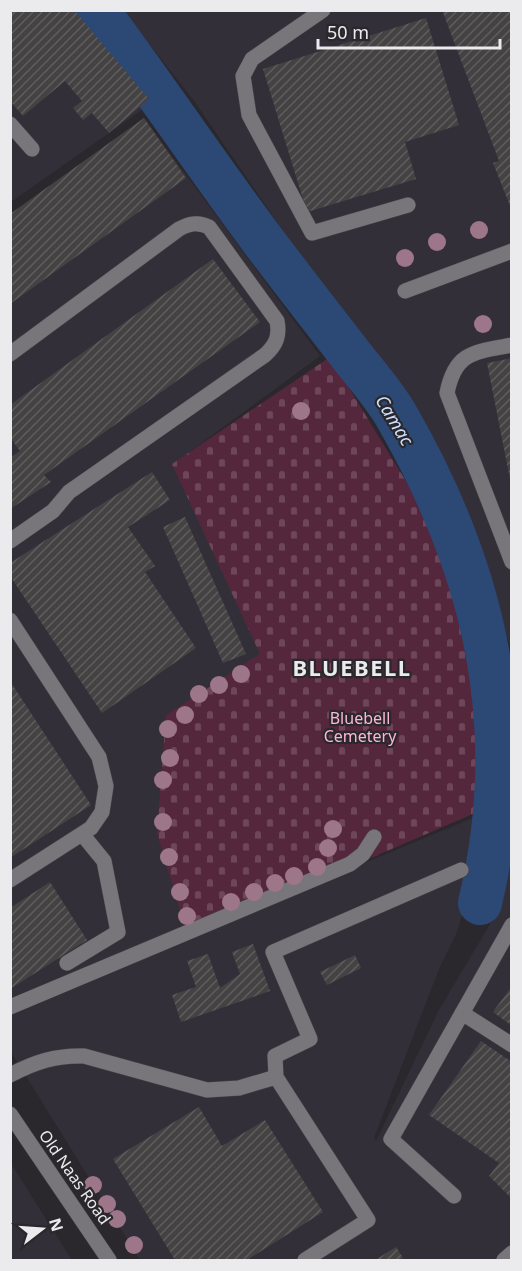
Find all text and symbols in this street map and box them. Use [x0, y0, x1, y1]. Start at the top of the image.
scale bar [318, 12, 500, 50]
text: 50 m [327, 20, 369, 44]
water label: Camac [371, 390, 420, 450]
district label: BLUEBELL [292, 652, 412, 682]
park label: Bluebell Cemetery [324, 707, 397, 747]
street label: Old Naas Road [35, 1126, 115, 1228]
north arrow [12, 1199, 72, 1259]

